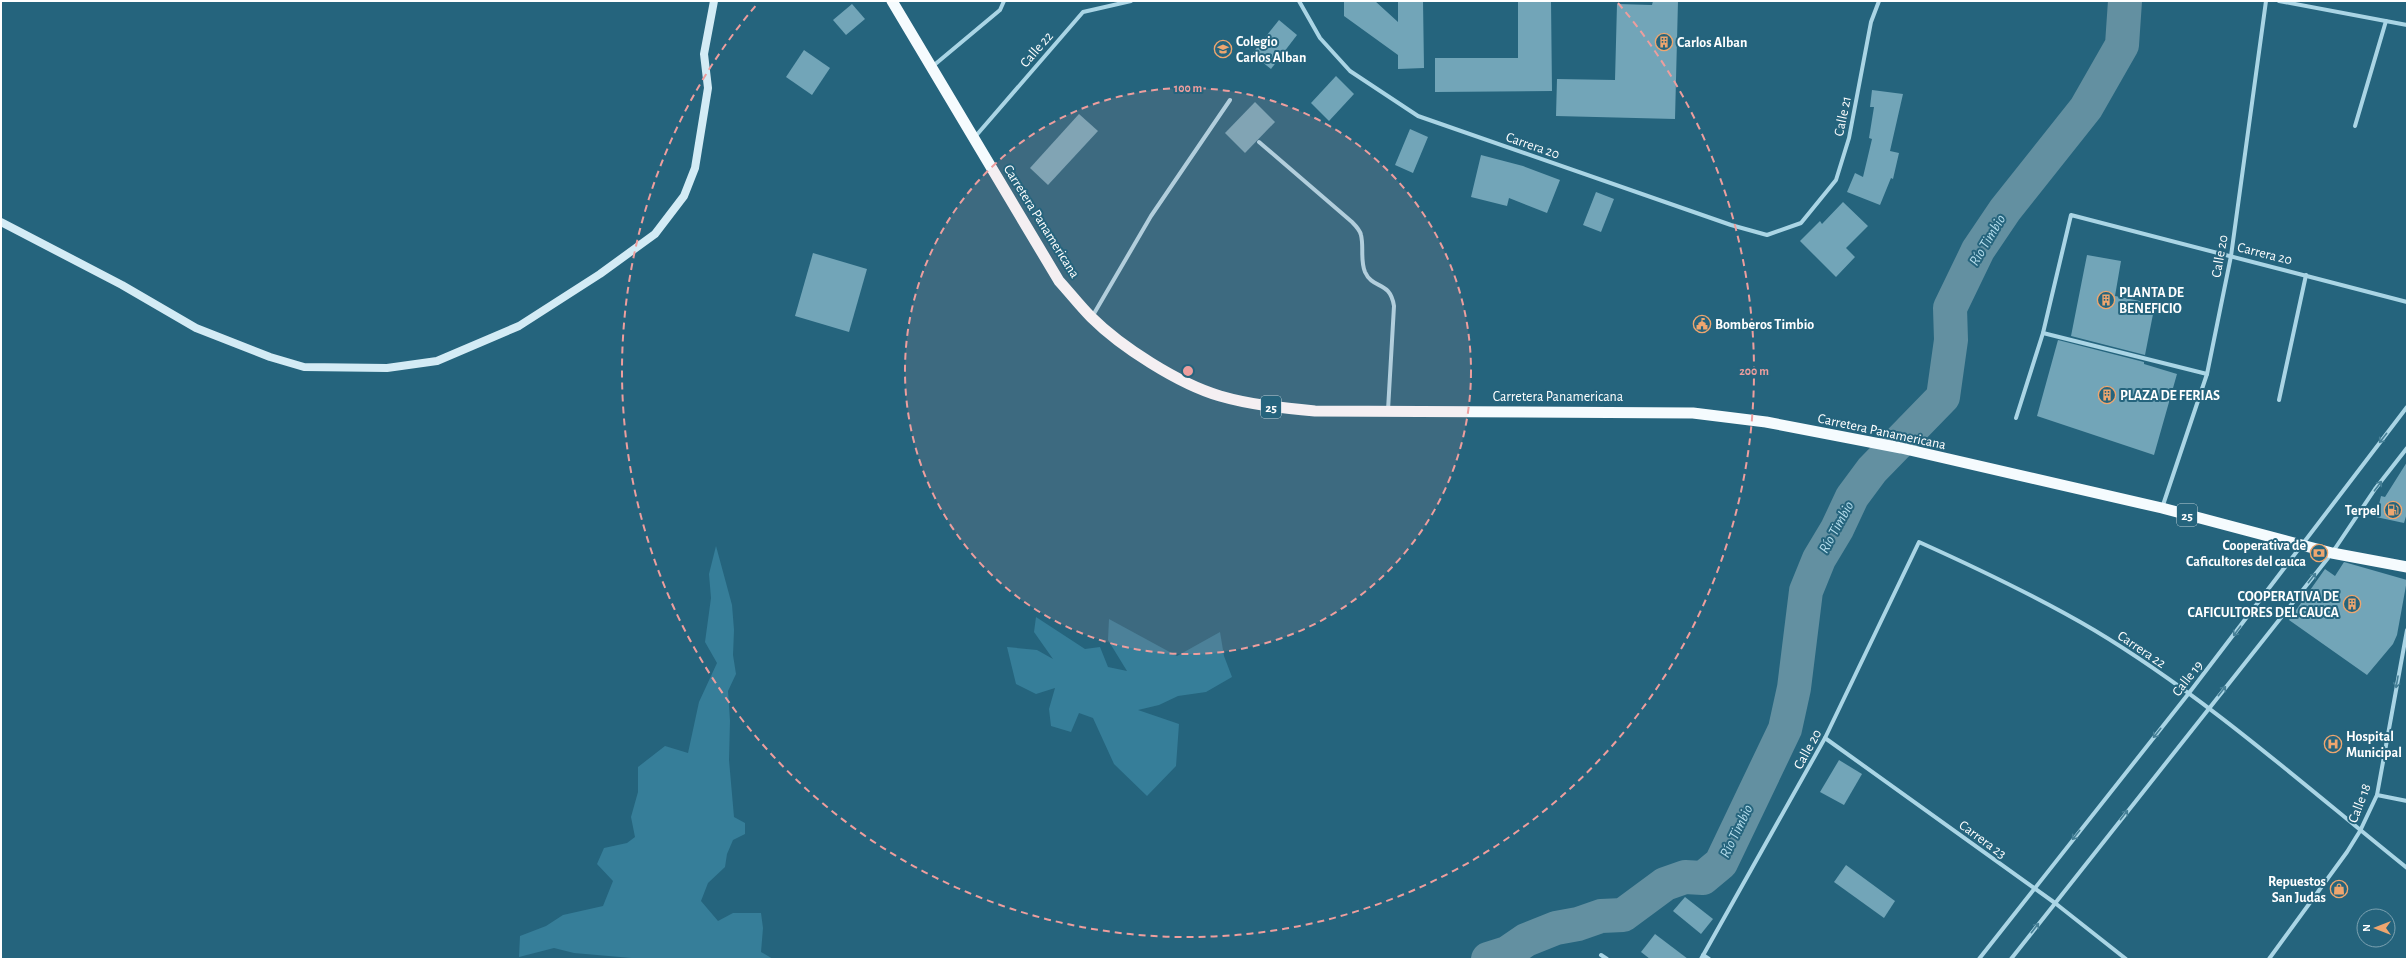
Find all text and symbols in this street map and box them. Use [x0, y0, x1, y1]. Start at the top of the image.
street label: Calle 22 [1018, 29, 1056, 70]
building icon: Carlos Alban [1654, 32, 1674, 52]
place label: Colegio Carlos Alban [1236, 35, 1306, 65]
place label: Carlos Alban [1677, 36, 1747, 50]
school or university icon: Colegio Carlos Alban [1213, 39, 1233, 59]
text: 100 m [1174, 82, 1202, 94]
street label: Calle 21 [1832, 95, 1854, 138]
street label: Carrera 20 [1504, 130, 1561, 162]
street label: Carretera Panamericana [1001, 162, 1082, 281]
water label: Río Timbio [1966, 212, 2008, 268]
street label: Calle 20 [2209, 234, 2231, 279]
street label: Carrera 20 [2236, 240, 2294, 268]
place label: PLANTA DE BENEFICIO [2119, 286, 2184, 316]
building icon: PLANTA DE BENEFICIO [2096, 290, 2116, 310]
public building icon: Bomberos Timbio [1692, 314, 1712, 334]
place label: Bomberos Timbio [1715, 318, 1814, 332]
centre of rings [1181, 364, 1195, 378]
text: 200 m [1739, 365, 1769, 377]
building icon: PLAZA DE FERIAS [2097, 385, 2117, 405]
place label: PLAZA DE FERIAS [2120, 389, 2220, 403]
street label: Carretera Panamericana [1493, 390, 1624, 404]
road number: 25 [1261, 396, 1281, 418]
street label: Carretera Panamericana [1816, 412, 1948, 453]
one-way arrow [2379, 433, 2387, 444]
one-way arrow [2373, 481, 2382, 492]
water label: Río Timbio [1816, 499, 1857, 556]
fuel station icon: Terpel [2383, 500, 2403, 520]
road number: 25 [2177, 504, 2197, 526]
place label: Terpel [2345, 504, 2380, 518]
place label: Cooperativa de Caficultores del cauca [2186, 539, 2306, 569]
bank icon: Cooperativa de Caficultores del cauca [2309, 543, 2329, 563]
one-way arrow [2307, 573, 2316, 584]
place label: COOPERATIVA DE CAFICULTORES DEL CAUCA [2187, 590, 2340, 620]
building icon: COOPERATIVA DE CAFICULTORES DEL CAUCA [2342, 594, 2362, 614]
one-way arrow [2233, 625, 2241, 636]
street label: Carrera 22 [2115, 629, 2168, 671]
street label: Calle 19 [2170, 658, 2206, 699]
one-way arrow [2393, 675, 2401, 688]
one-way arrow [2218, 685, 2227, 696]
street label: Calle 20 [1791, 727, 1824, 772]
one-way arrow [2153, 728, 2161, 739]
place label: Hospital Municipal [2346, 730, 2402, 760]
hospital icon: Hospital Municipal [2323, 734, 2343, 754]
street label: Calle 18 [2346, 782, 2374, 825]
water label: Río Timbio [1717, 802, 1756, 860]
one-way arrow [2120, 809, 2129, 820]
street label: Carrera 23 [1956, 818, 2009, 862]
one-way arrow [2071, 829, 2080, 840]
place label: Repuestos San Judas [2268, 875, 2326, 905]
shop icon: Repuestos San Judas [2329, 879, 2349, 899]
north arrow [2356, 908, 2396, 948]
one-way arrow [2031, 923, 2040, 934]
text: N [2361, 924, 2372, 932]

